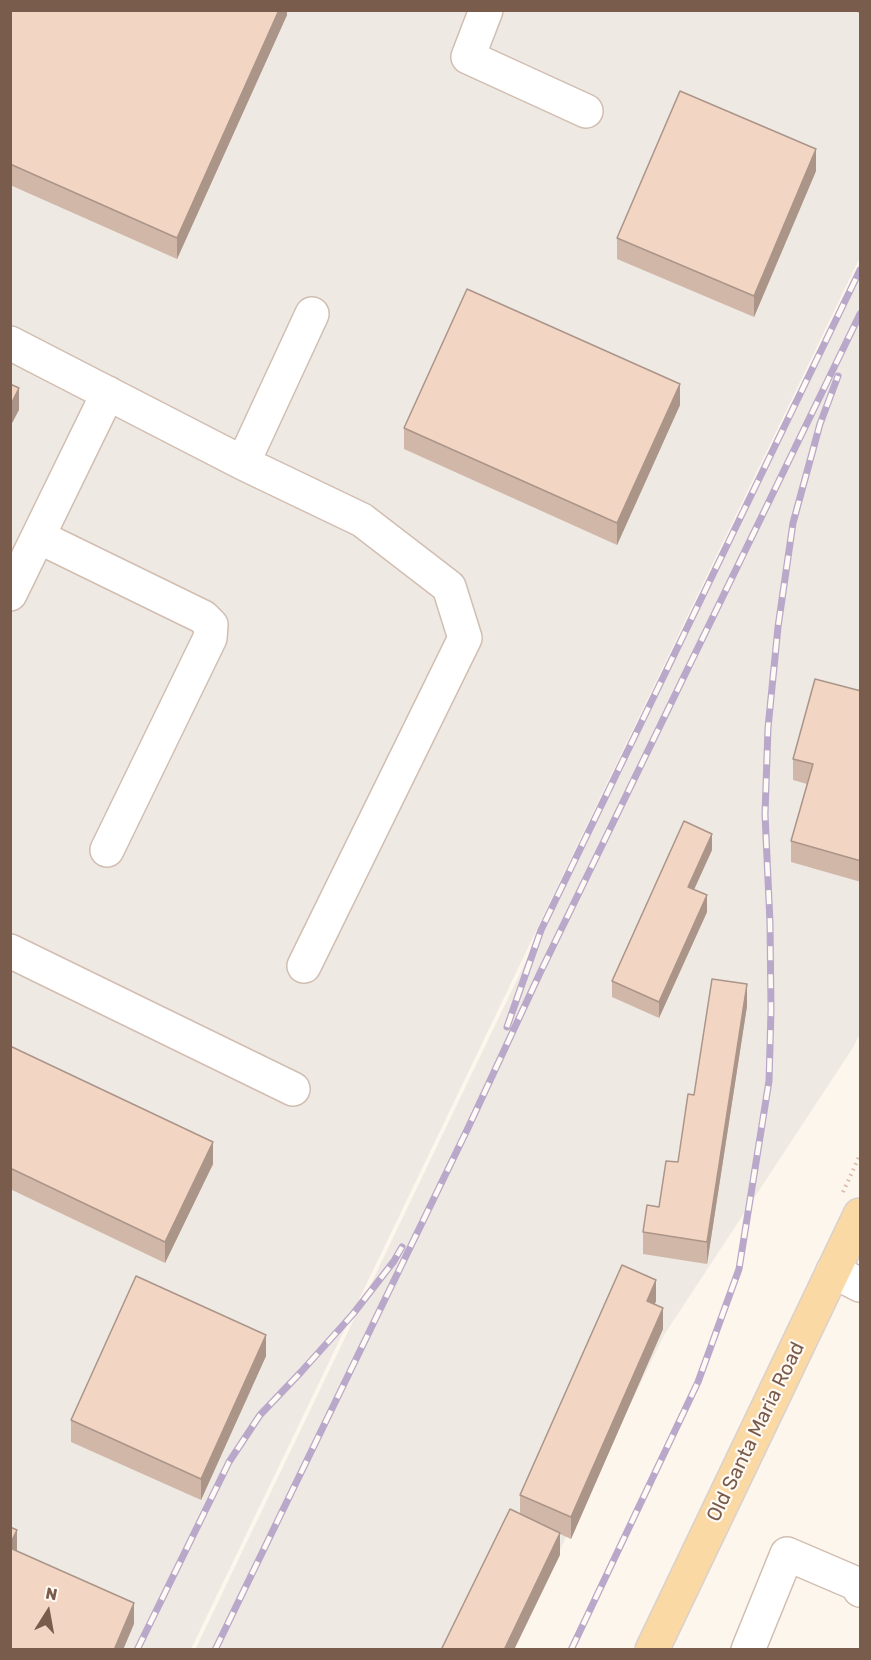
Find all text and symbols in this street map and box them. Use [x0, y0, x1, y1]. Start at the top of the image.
street label: Old Santa Maria Road [702, 1338, 810, 1526]
north arrow [18, 1582, 78, 1642]
text: N [44, 1583, 59, 1604]

